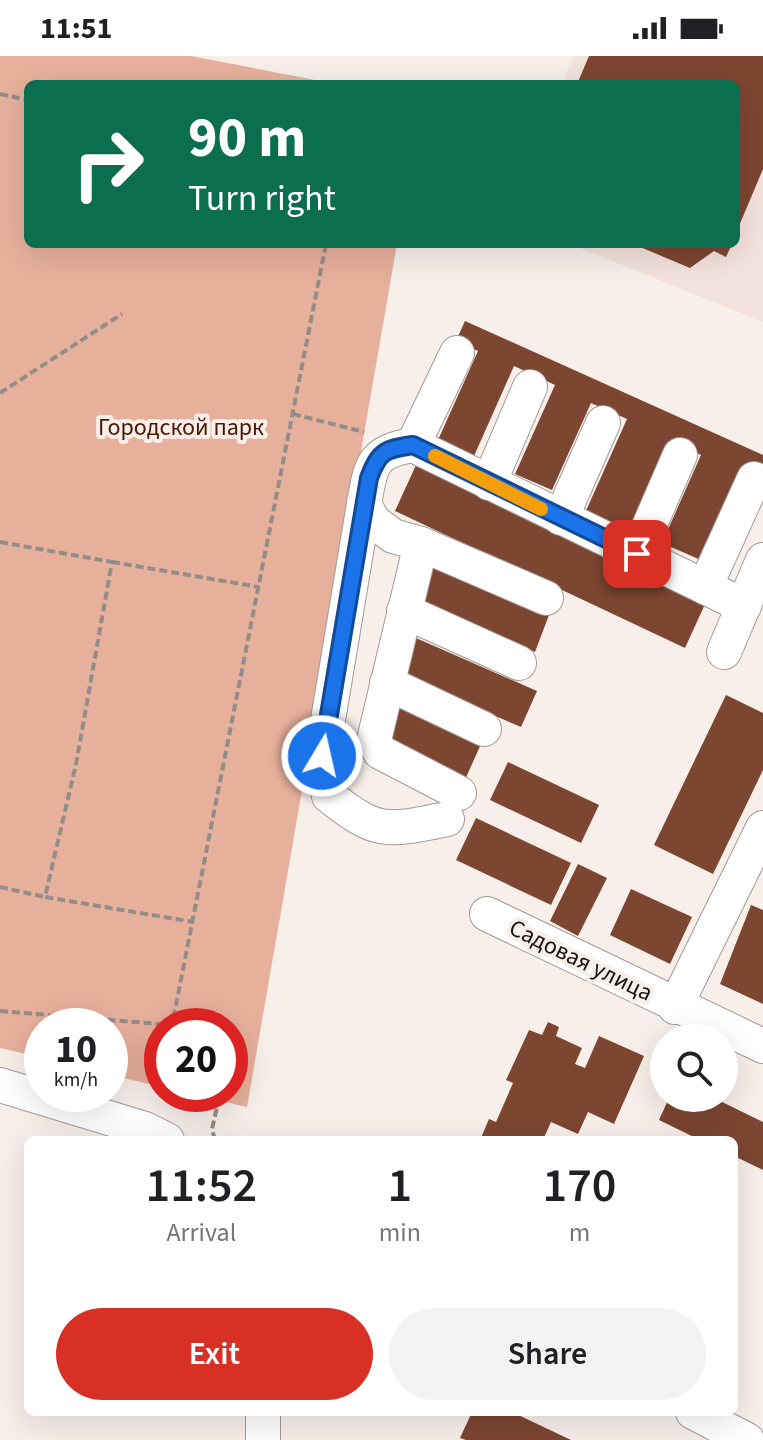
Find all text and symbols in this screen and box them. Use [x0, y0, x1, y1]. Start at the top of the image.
text: 11:51 [40, 7, 112, 50]
text: 90 m [188, 99, 306, 178]
icon: right [56, 112, 160, 216]
text: Turn right [188, 173, 336, 224]
park label: Городской парк [98, 410, 264, 445]
pin [603, 520, 671, 588]
icon: arrive [615, 532, 659, 576]
position arrow [280, 714, 364, 798]
street label: Садовая улица [503, 911, 659, 1010]
speed limit sign: 20 [144, 1008, 248, 1112]
text: 10 [55, 1021, 97, 1078]
map controls [650, 1024, 738, 1112]
button: search [650, 1024, 738, 1112]
text: km/h [54, 1066, 98, 1094]
text: 11:52 [146, 1152, 257, 1220]
text: 1 [388, 1152, 412, 1220]
text: 170 [543, 1152, 616, 1220]
text: Arrival [166, 1214, 236, 1251]
text: min [379, 1214, 421, 1251]
text: m [569, 1214, 590, 1251]
button: Exit [56, 1308, 373, 1400]
button: Share [389, 1308, 706, 1400]

